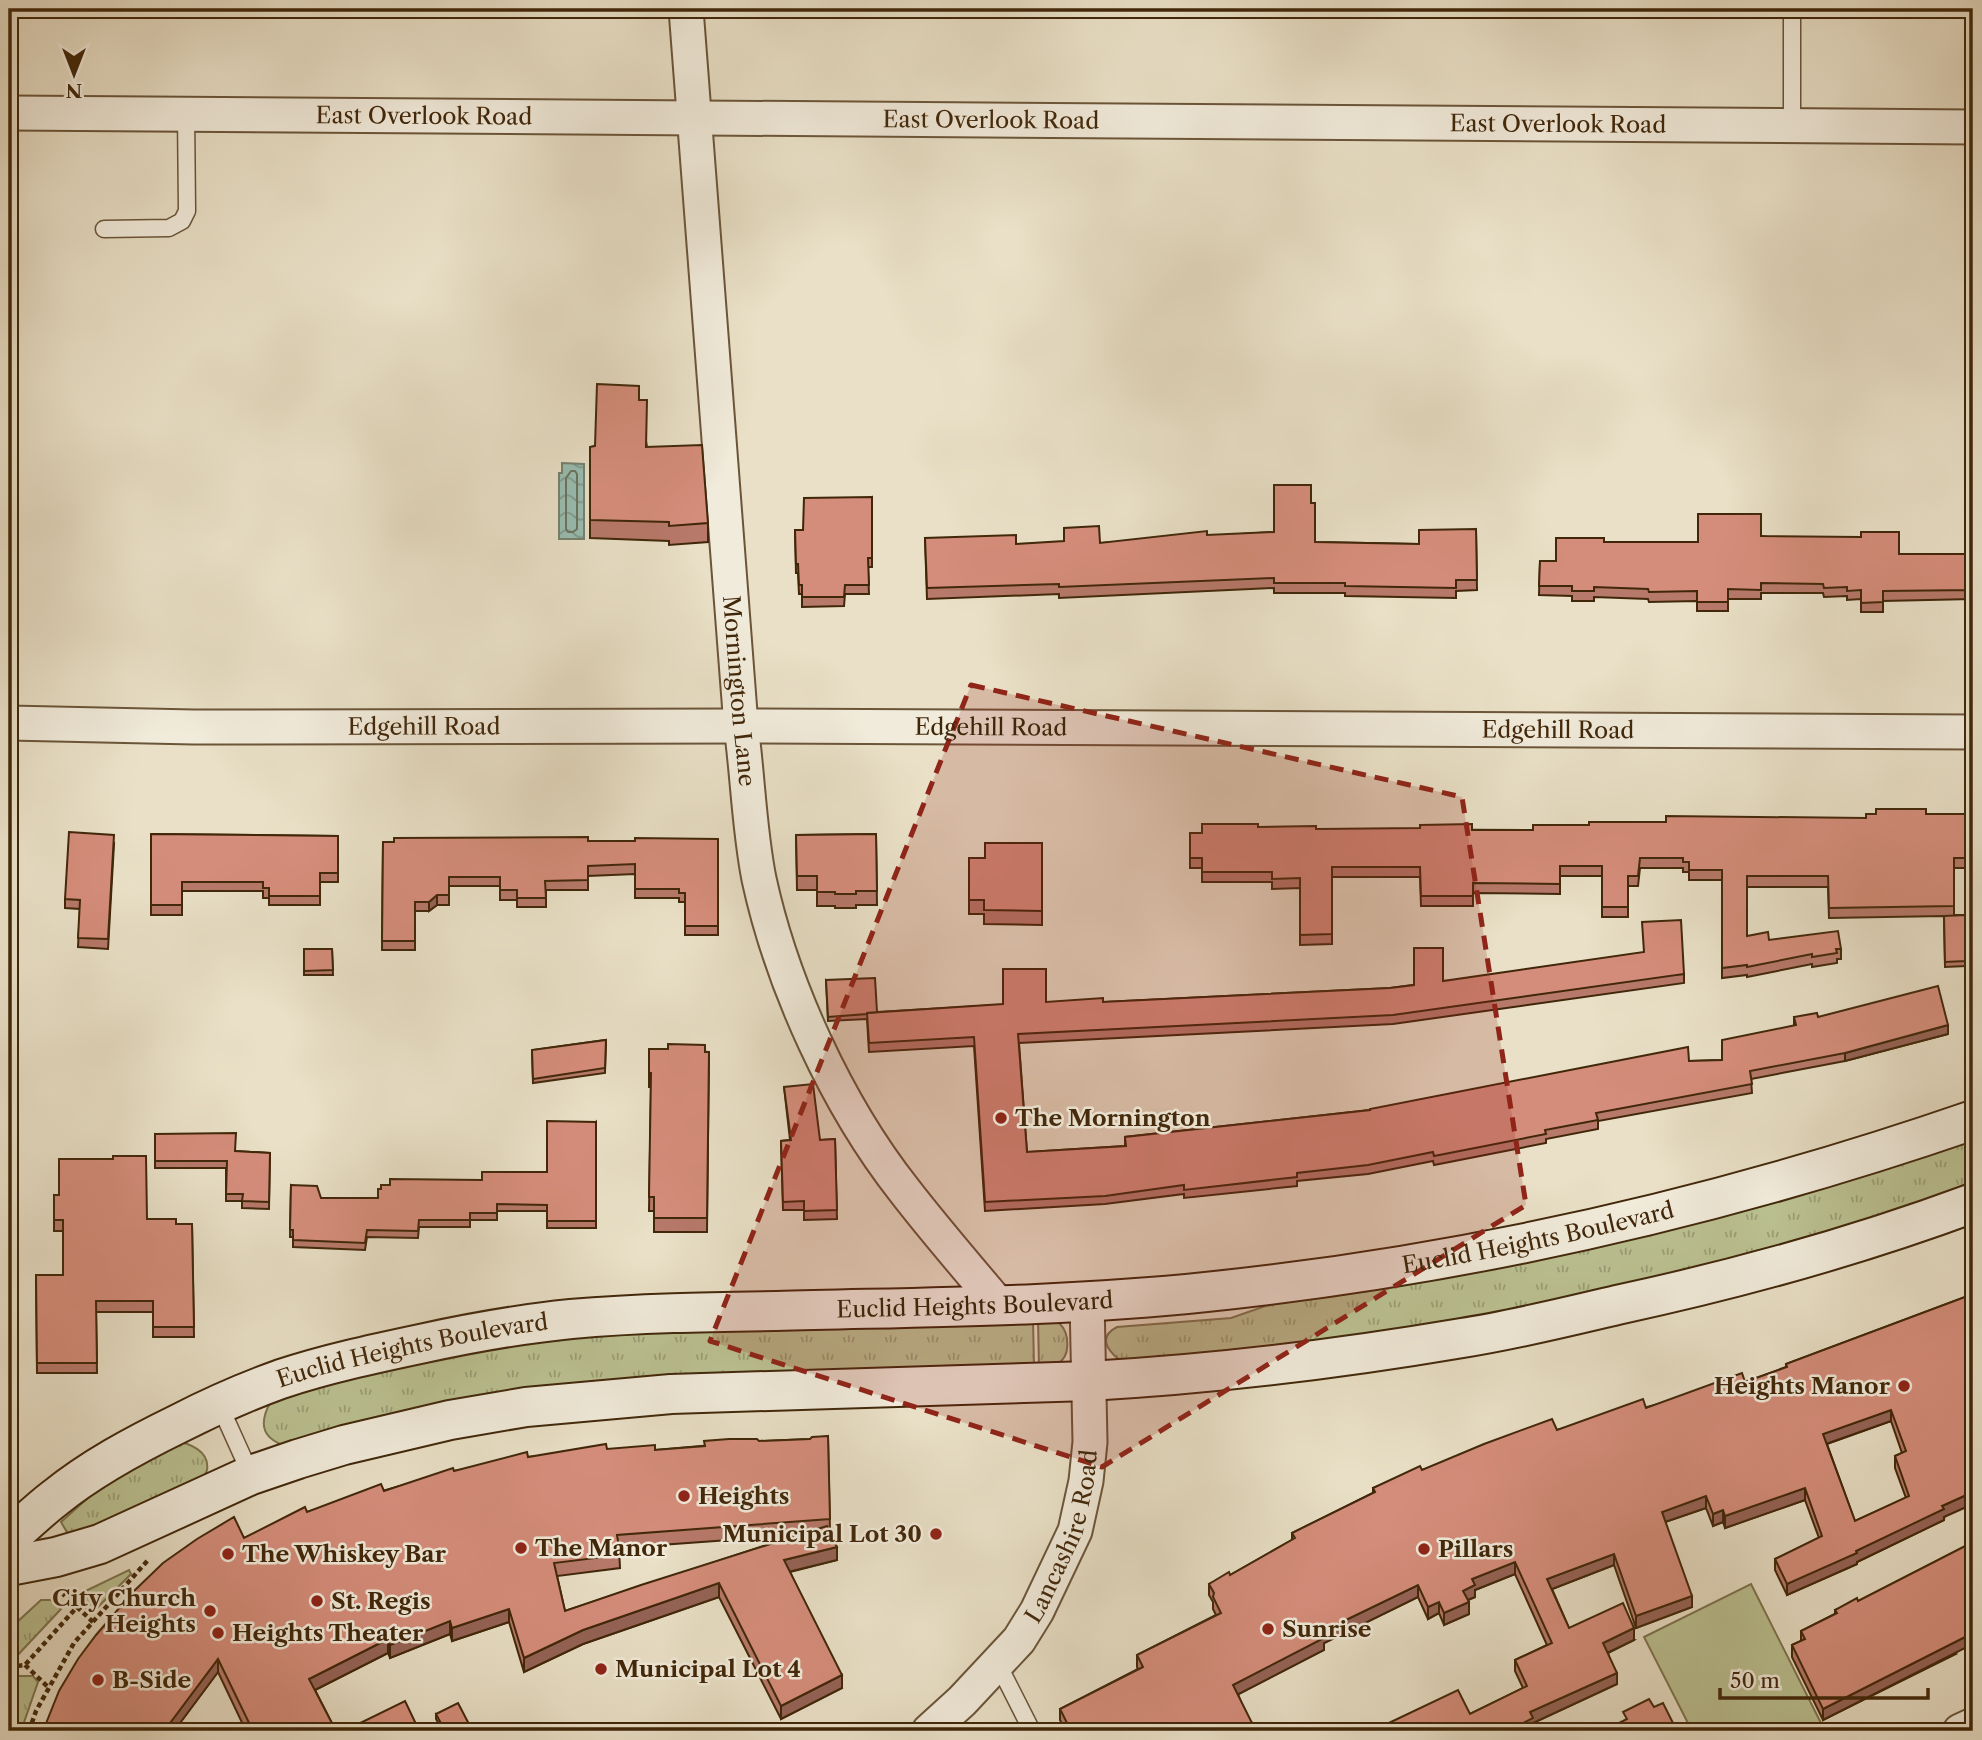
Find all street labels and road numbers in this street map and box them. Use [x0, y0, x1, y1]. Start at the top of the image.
street label: East Overlook Road [316, 101, 532, 131]
street label: East Overlook Road [883, 105, 1099, 135]
street label: East Overlook Road [1450, 109, 1666, 139]
street label: Mornington Lane [717, 594, 761, 788]
street label: Edgehill Road [347, 712, 500, 741]
street label: Edgehill Road [914, 713, 1067, 742]
street label: Edgehill Road [1481, 716, 1634, 744]
street label: Euclid Heights Boulevard [1400, 1196, 1677, 1280]
street label: Euclid Heights Boulevard [836, 1286, 1114, 1323]
street label: Euclid Heights Boulevard [273, 1308, 550, 1393]
street label: Lancashire Road [1019, 1448, 1103, 1628]

